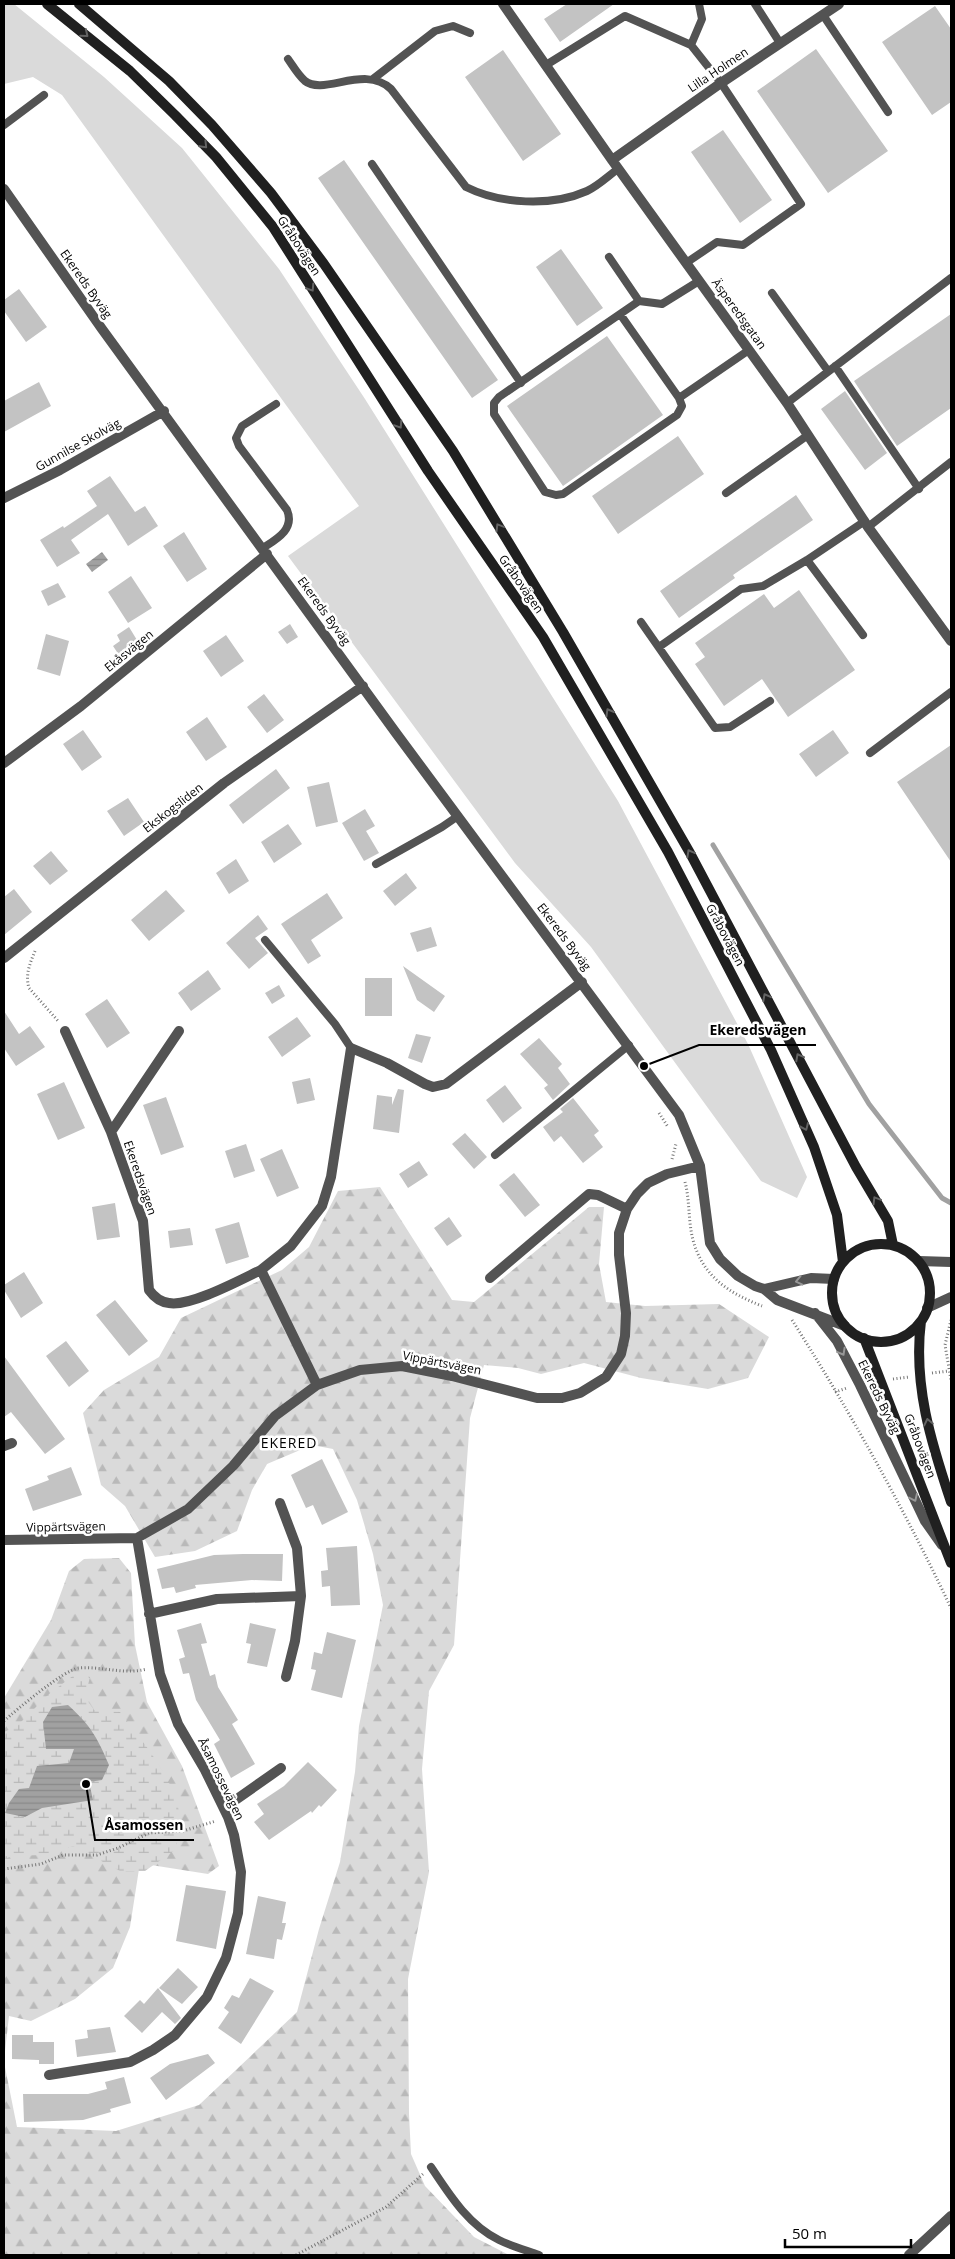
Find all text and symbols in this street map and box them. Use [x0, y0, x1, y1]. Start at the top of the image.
one-way arrow [79, 28, 88, 36]
street label: Lilla Holmen [684, 43, 751, 96]
one-way arrow [198, 139, 207, 148]
street label: Gråbovägen [274, 213, 325, 279]
street label: Ekereds Byväg [56, 246, 117, 322]
street label: Äsperedsgatan [708, 275, 771, 353]
one-way arrow [305, 283, 314, 292]
street label: Gunnilse Skolväg [32, 414, 124, 475]
one-way arrow [393, 420, 402, 429]
one-way arrow [496, 524, 506, 533]
street label: Gråbovägen [495, 551, 548, 616]
street label: Ekereds Byväg [294, 573, 355, 649]
street label: Ekåsvägen [101, 626, 157, 676]
one-way arrow [605, 709, 615, 718]
street label: Ekskogsliden [139, 779, 206, 836]
one-way arrow [686, 850, 696, 859]
street label: Ekereds Byväg [533, 899, 596, 974]
street label: Gråbovägen [702, 901, 749, 969]
one-way arrow [762, 993, 772, 1002]
callout: Ekeredsvägen [699, 1016, 816, 1045]
text: Ekeredsvägen [709, 1020, 807, 1039]
one-way arrow [795, 1054, 805, 1063]
one-way arrow [798, 1122, 809, 1131]
street label: Ekeredsvägen [120, 1138, 161, 1217]
one-way arrow [872, 1197, 882, 1206]
one-way arrow [794, 1275, 803, 1286]
street label: Vippärtsvägen [401, 1347, 483, 1378]
one-way arrow [836, 1347, 846, 1356]
street label: Ekereds Byväg [854, 1357, 905, 1437]
street label: Gråbovägen [900, 1411, 941, 1481]
one-way arrow [923, 1418, 934, 1427]
district label: EKERED [261, 1433, 317, 1452]
one-way arrow [908, 1493, 918, 1502]
street label: Vippärtsvägen [26, 1517, 106, 1536]
street label: Åsamossevägen [194, 1735, 249, 1823]
callout: Åsamossen [95, 1811, 194, 1840]
text: Åsamossen [105, 1815, 183, 1834]
scale bar [785, 2216, 911, 2248]
text: 50 m [792, 2223, 827, 2243]

